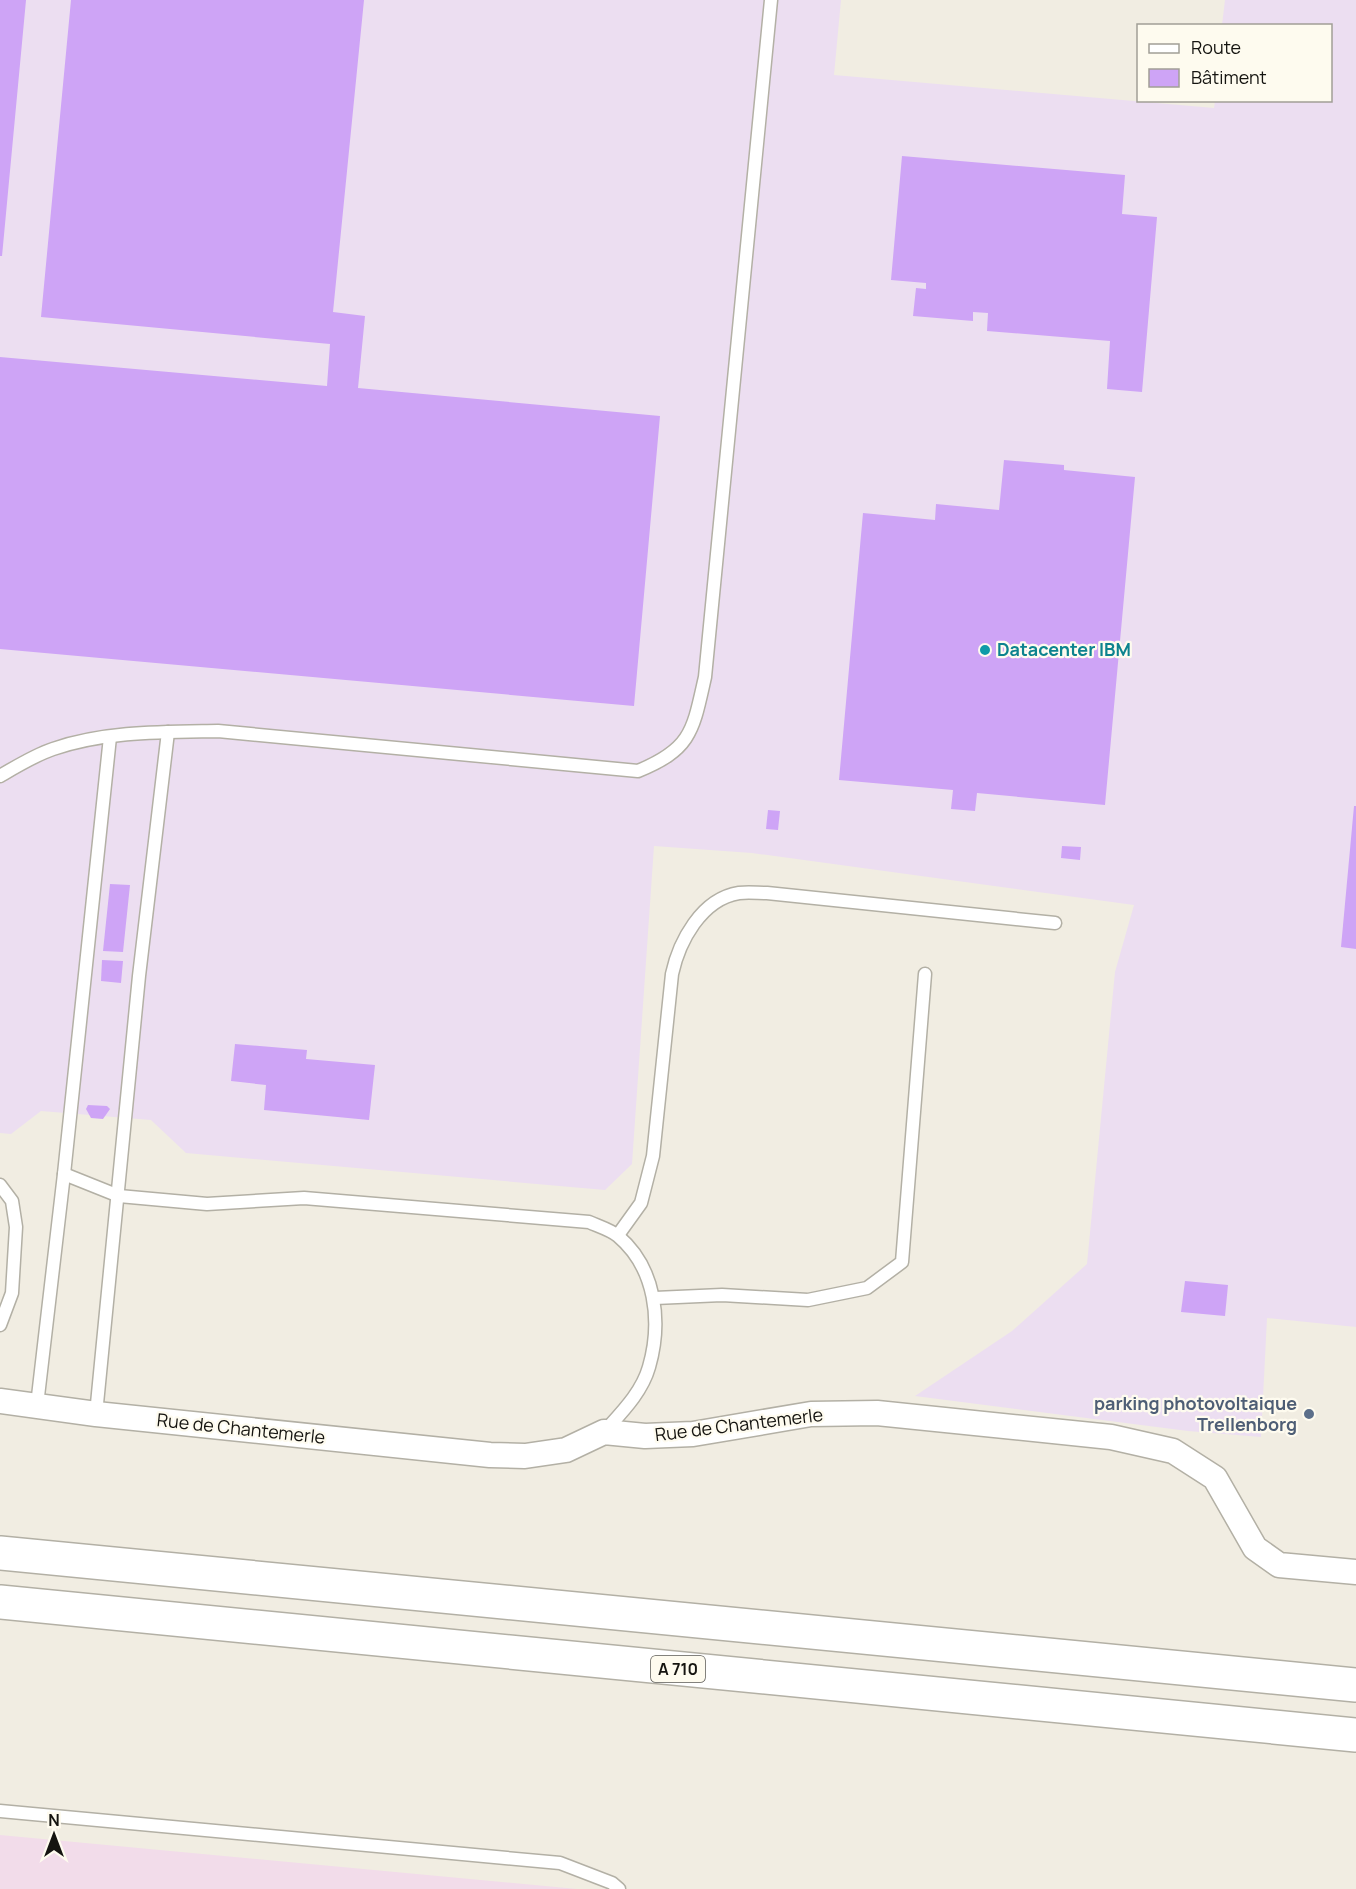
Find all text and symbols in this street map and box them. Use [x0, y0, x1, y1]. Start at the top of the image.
legend [1137, 24, 1332, 102]
text: Route [1191, 35, 1241, 59]
text: Bâtiment [1191, 65, 1267, 89]
place label: Datacenter IBM [997, 637, 1131, 661]
marker: Datacenter IBM [978, 643, 992, 657]
place label: parking photovoltaique Trellenborg [1094, 1391, 1297, 1436]
street label: Rue de Chantemerle [653, 1402, 824, 1446]
street label: Rue de Chantemerle [156, 1407, 327, 1449]
marker: parking photovoltaique Trellenborg [1302, 1407, 1316, 1421]
road number: A 710 [651, 1656, 705, 1682]
north arrow [24, 1805, 84, 1865]
text: N [48, 1809, 60, 1831]

